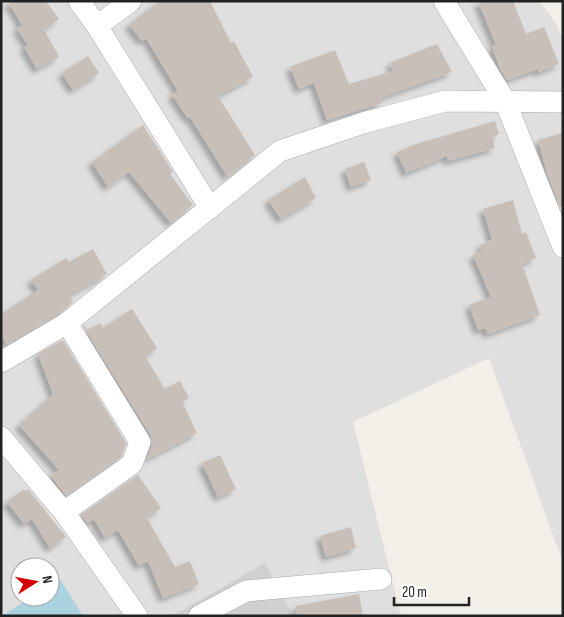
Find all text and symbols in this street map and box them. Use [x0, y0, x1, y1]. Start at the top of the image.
north arrow [10, 557, 60, 607]
text: N [38, 574, 56, 585]
scale bar [394, 574, 469, 606]
text: 20 m [402, 583, 427, 602]

